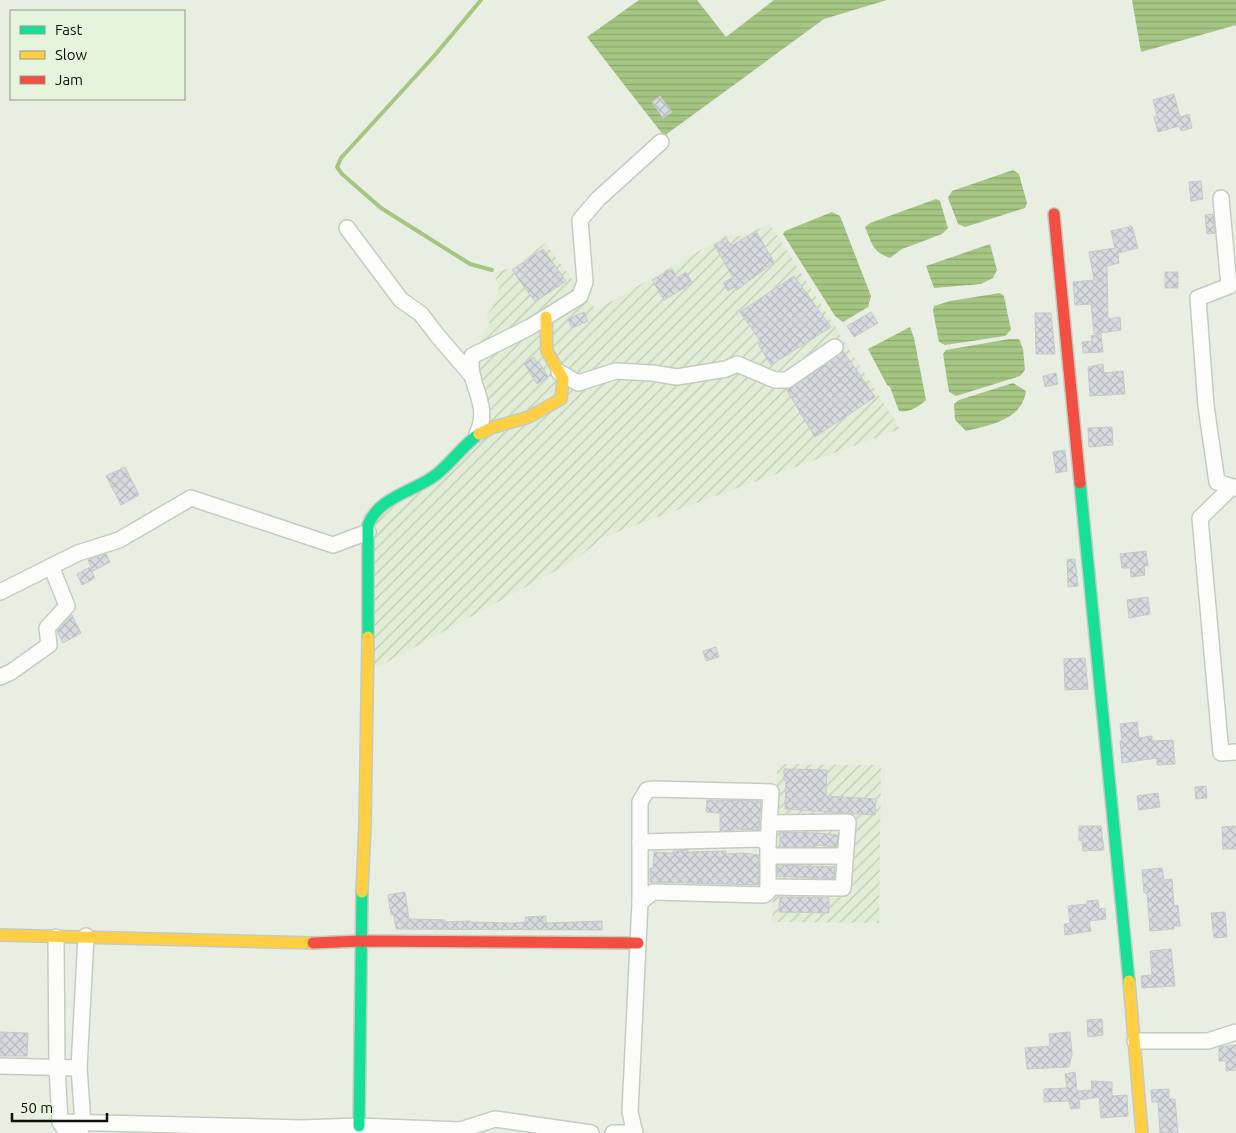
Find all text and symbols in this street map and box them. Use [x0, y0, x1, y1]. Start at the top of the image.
legend [10, 10, 185, 100]
text: Fast [55, 21, 83, 38]
text: Slow [55, 46, 88, 63]
text: Jam [55, 71, 83, 88]
scale bar [12, 1090, 108, 1122]
text: 50 m [20, 1099, 53, 1116]

